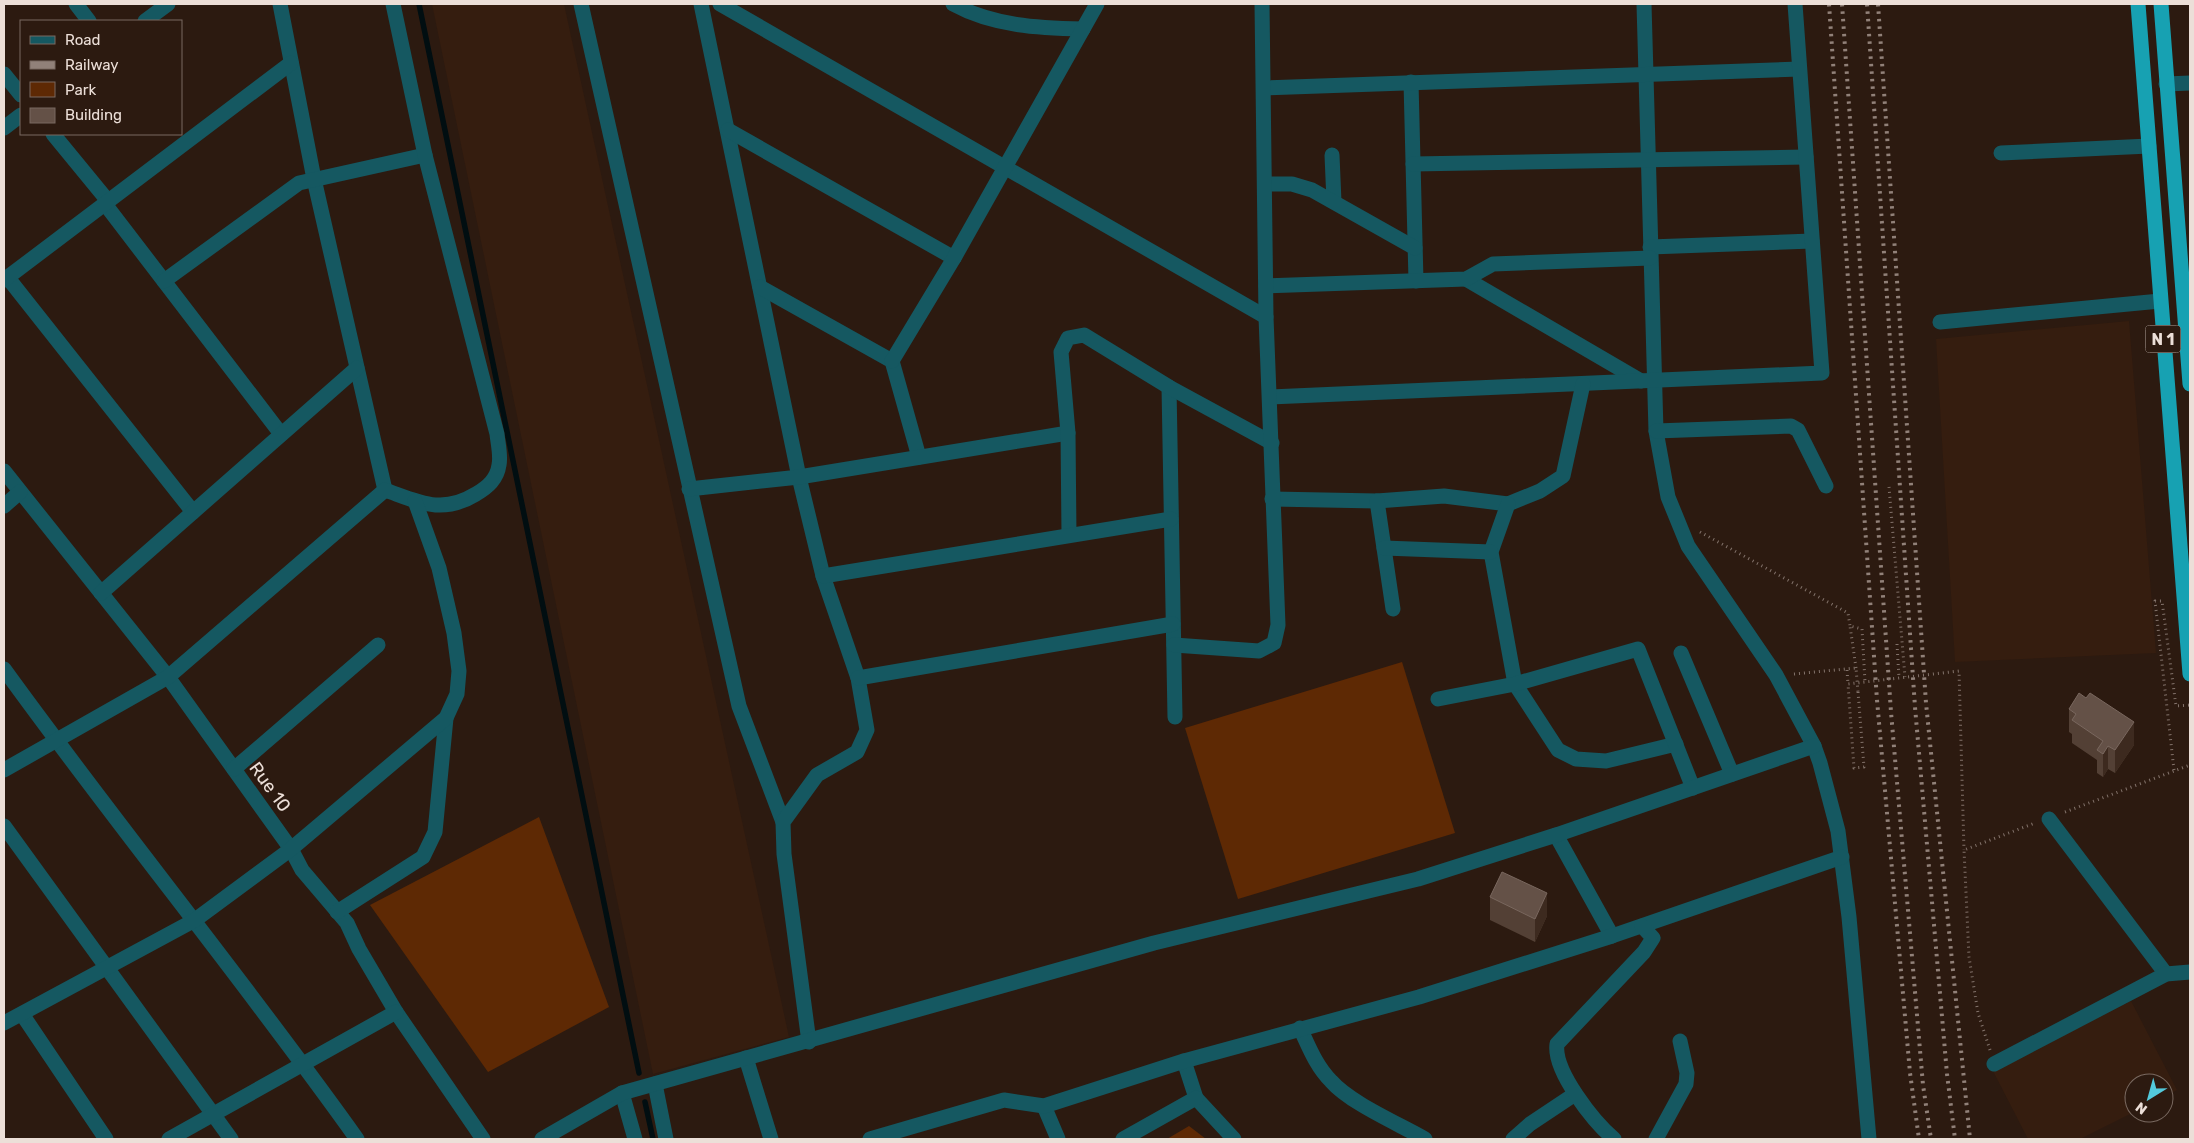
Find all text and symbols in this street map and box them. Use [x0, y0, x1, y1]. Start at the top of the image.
legend [20, 20, 182, 135]
text: Road [65, 31, 101, 49]
text: Railway [65, 56, 119, 74]
text: Park [65, 81, 96, 99]
text: Building [65, 106, 122, 124]
road number: N 1 [2146, 326, 2180, 352]
street label: Rue 10 [245, 758, 295, 816]
north arrow [2124, 1073, 2174, 1123]
text: N [2132, 1098, 2151, 1118]

